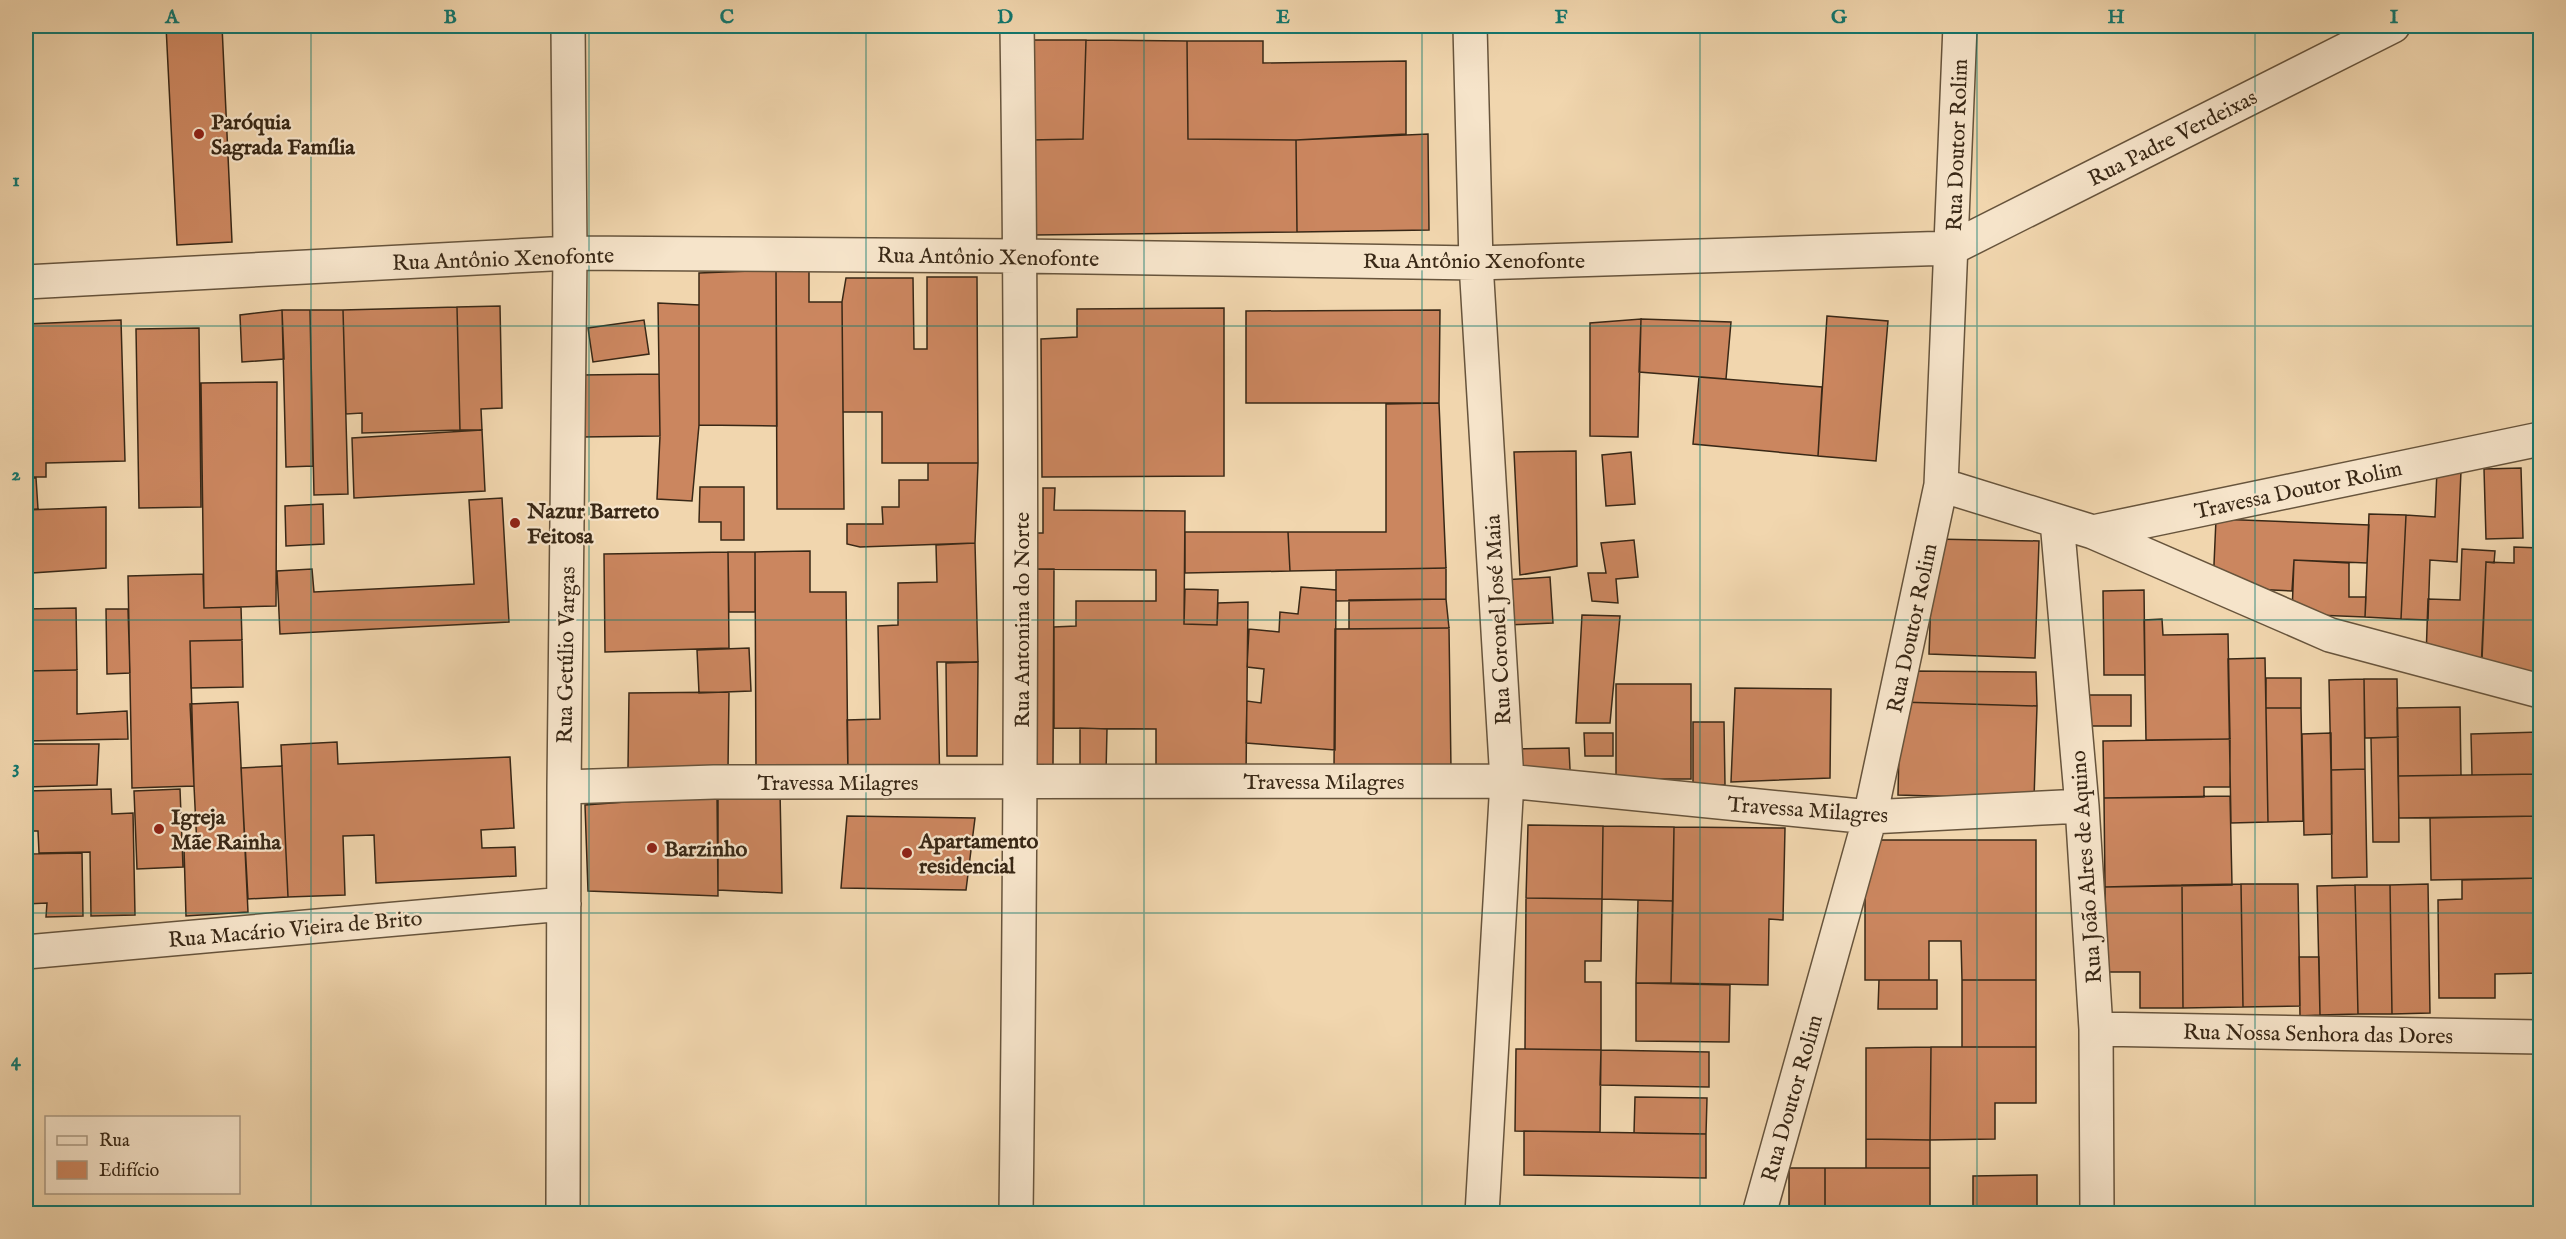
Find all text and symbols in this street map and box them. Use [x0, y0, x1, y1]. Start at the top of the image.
text: A [164, 5, 180, 30]
text: B [443, 5, 457, 30]
text: C [720, 5, 734, 30]
text: D [997, 5, 1013, 30]
text: E [1276, 5, 1290, 30]
text: F [1555, 5, 1568, 30]
text: G [1831, 5, 1848, 30]
text: H [2107, 5, 2125, 30]
text: I [2390, 5, 2399, 30]
street label: Rua Doutor Rolim [1941, 58, 1975, 232]
street label: Rua Padre Verdeixas [2084, 84, 2262, 194]
place label: Paróquia Sagrada Família [211, 109, 355, 162]
marker: Paróquia Sagrada Família [192, 127, 206, 141]
text: 1 [12, 168, 20, 193]
street label: Rua Antônio Xenofonte [391, 242, 615, 278]
street label: Rua Antônio Xenofonte [877, 242, 1099, 274]
street label: Rua Antônio Xenofonte [1363, 248, 1585, 276]
street label: Travessa Doutor Rolim [2192, 455, 2405, 527]
text: 2 [11, 462, 21, 487]
place label: Nazur Barreto Feitosa [526, 498, 659, 551]
street label: Rua Antonina do Norte [1009, 512, 1037, 728]
street label: Rua Coronel José Maia [1479, 513, 1518, 726]
marker: Nazur Barreto Feitosa [508, 516, 522, 530]
street label: Rua Doutor Rolim [1881, 541, 1945, 716]
street label: Rua Getúlio Vargas [551, 566, 583, 744]
street label: Rua João Alres de Aquino [2065, 749, 2109, 984]
text: 3 [12, 755, 20, 780]
street label: Travessa Milagres [1243, 769, 1405, 797]
street label: Travessa Milagres [757, 770, 919, 798]
street label: Travessa Milagres [1727, 791, 1889, 831]
place label: Igreja Mãe Rainha [171, 804, 282, 857]
marker: Igreja Mãe Rainha [152, 822, 166, 836]
place label: Apartamento residencial [918, 828, 1039, 881]
place label: Barzinho [664, 836, 748, 864]
marker: Barzinho [645, 841, 659, 855]
marker: Apartamento residencial [900, 846, 914, 860]
street label: Rua Macário Vieira de Brito [167, 905, 424, 955]
street label: Rua Doutor Rolim [1756, 1012, 1830, 1185]
street label: Rua Nossa Senhora das Dores [2183, 1019, 2453, 1051]
text: 4 [11, 1048, 22, 1073]
legend [45, 1116, 240, 1194]
text: Rua [99, 1130, 130, 1153]
text: Edifício [99, 1160, 160, 1183]

